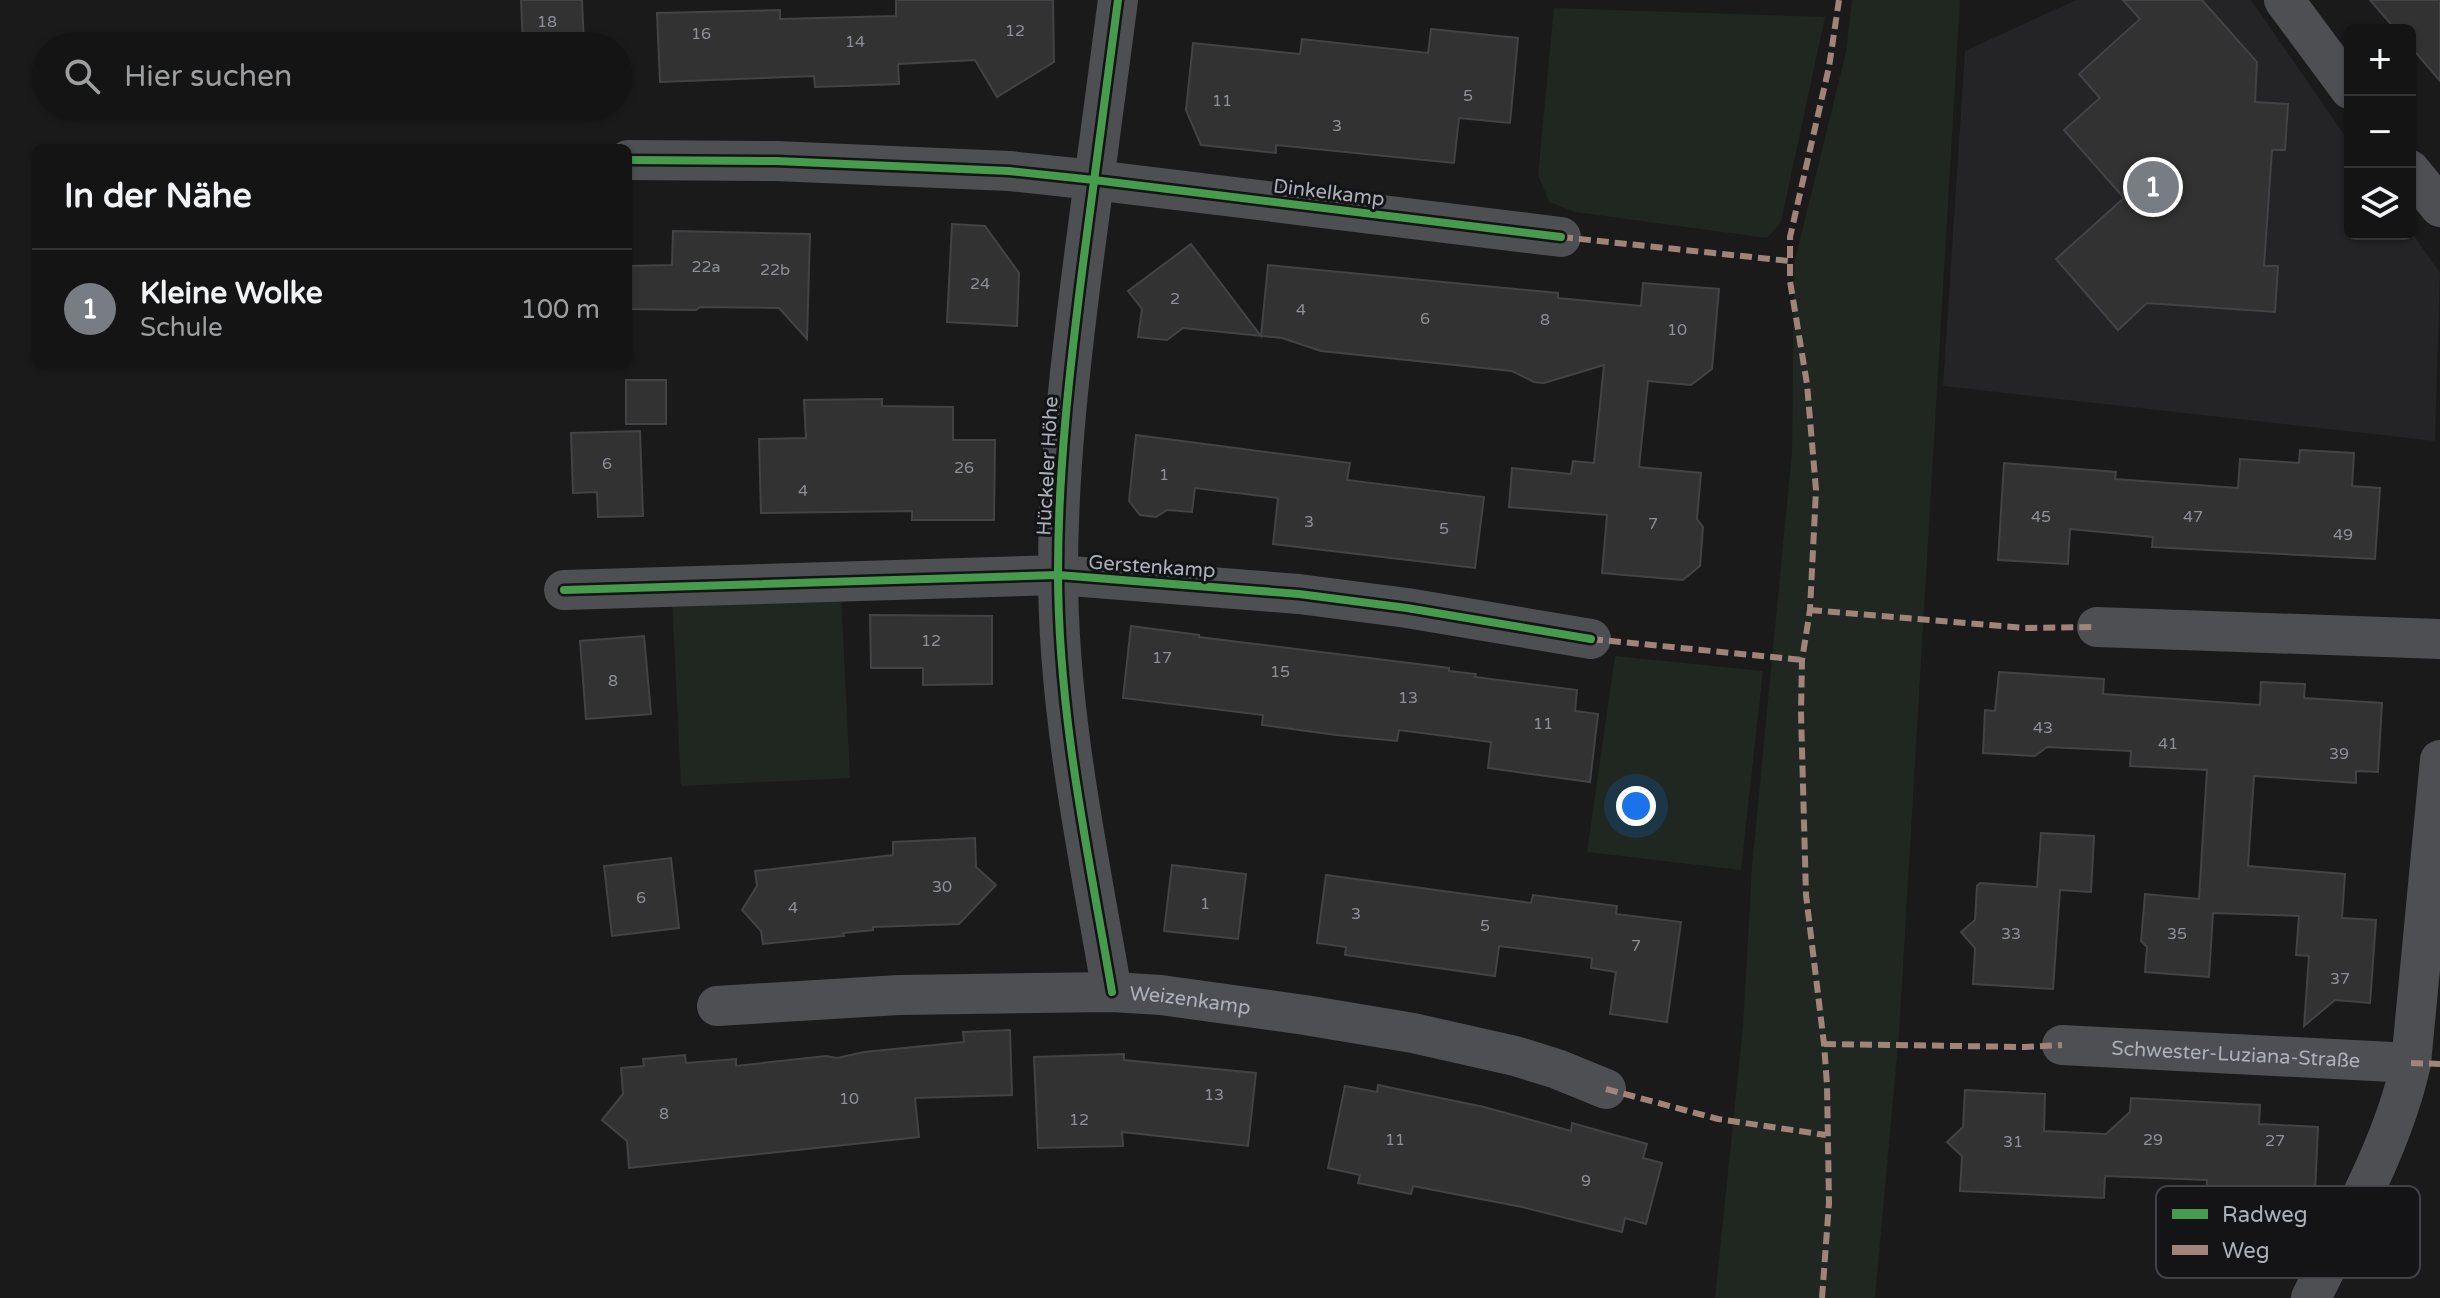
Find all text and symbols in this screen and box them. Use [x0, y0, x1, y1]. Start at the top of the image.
house number: 18 [537, 12, 557, 32]
house number: 12 [1005, 21, 1025, 41]
house number: 16 [691, 24, 711, 44]
map controls [2344, 24, 2416, 240]
button: + [2344, 24, 2416, 96]
search box [32, 32, 632, 120]
house number: 14 [845, 32, 865, 52]
icon: search [60, 54, 104, 98]
text: Hier suchen [124, 58, 292, 95]
house number: 5 [1463, 86, 1473, 106]
house number: 11 [1212, 91, 1232, 111]
button: − [2344, 96, 2416, 168]
house number: 3 [1332, 116, 1342, 136]
pin: 1 [2127, 157, 2179, 217]
button: layers [2344, 168, 2416, 240]
street label: Dinkelkamp [1272, 174, 1386, 212]
text: In der Nähe [64, 176, 252, 217]
house number: 22a [691, 257, 721, 277]
house number: 22b [760, 260, 790, 280]
house number: 24 [970, 274, 990, 294]
text: Kleine Wolke [140, 275, 323, 312]
house number: 2 [1170, 289, 1180, 309]
text: 1 [82, 294, 98, 325]
text: 100 m [520, 294, 600, 325]
house number: 4 [1296, 300, 1306, 320]
house number: 6 [1420, 309, 1430, 329]
house number: 8 [1540, 310, 1550, 330]
text: Schule [140, 312, 223, 343]
house number: 10 [1667, 320, 1687, 340]
street label: Hückeler Höhe [1032, 396, 1064, 536]
house number: 6 [602, 454, 612, 474]
house number: 26 [954, 458, 974, 478]
house number: 1 [1159, 465, 1169, 485]
house number: 4 [798, 481, 808, 501]
house number: 45 [2031, 507, 2051, 527]
house number: 47 [2183, 507, 2203, 527]
house number: 3 [1304, 512, 1314, 532]
house number: 7 [1648, 514, 1658, 534]
house number: 5 [1439, 519, 1449, 539]
house number: 49 [2333, 525, 2353, 545]
street label: Gerstenkamp [1087, 551, 1216, 583]
house number: 12 [921, 631, 941, 651]
house number: 17 [1152, 648, 1172, 668]
house number: 15 [1270, 662, 1290, 682]
house number: 8 [608, 671, 618, 691]
house number: 13 [1398, 688, 1418, 708]
house number: 11 [1533, 714, 1553, 734]
house number: 43 [2033, 718, 2053, 738]
house number: 41 [2158, 734, 2178, 754]
house number: 39 [2329, 744, 2349, 764]
your location [1616, 786, 1656, 826]
house number: 30 [932, 877, 952, 897]
house number: 6 [636, 888, 646, 908]
house number: 1 [1200, 894, 1210, 914]
house number: 4 [788, 898, 798, 918]
house number: 3 [1351, 904, 1361, 924]
house number: 5 [1480, 916, 1490, 936]
house number: 33 [2001, 924, 2021, 944]
house number: 35 [2167, 924, 2187, 944]
house number: 7 [1631, 936, 1641, 956]
house number: 37 [2330, 969, 2350, 989]
street label: Weizenkamp [1129, 982, 1252, 1020]
street label: Schwester-Luziana-Straße [2111, 1037, 2361, 1073]
house number: 13 [1204, 1085, 1224, 1105]
house number: 10 [839, 1089, 859, 1109]
house number: 8 [659, 1104, 669, 1124]
house number: 12 [1069, 1110, 1089, 1130]
house number: 11 [1385, 1130, 1405, 1150]
house number: 29 [2143, 1130, 2163, 1150]
house number: 27 [2265, 1131, 2285, 1151]
house number: 31 [2003, 1132, 2023, 1152]
house number: 9 [1581, 1171, 1591, 1191]
legend [2156, 1186, 2420, 1278]
text: Radweg [2222, 1202, 2308, 1228]
text: Weg [2222, 1238, 2270, 1264]

